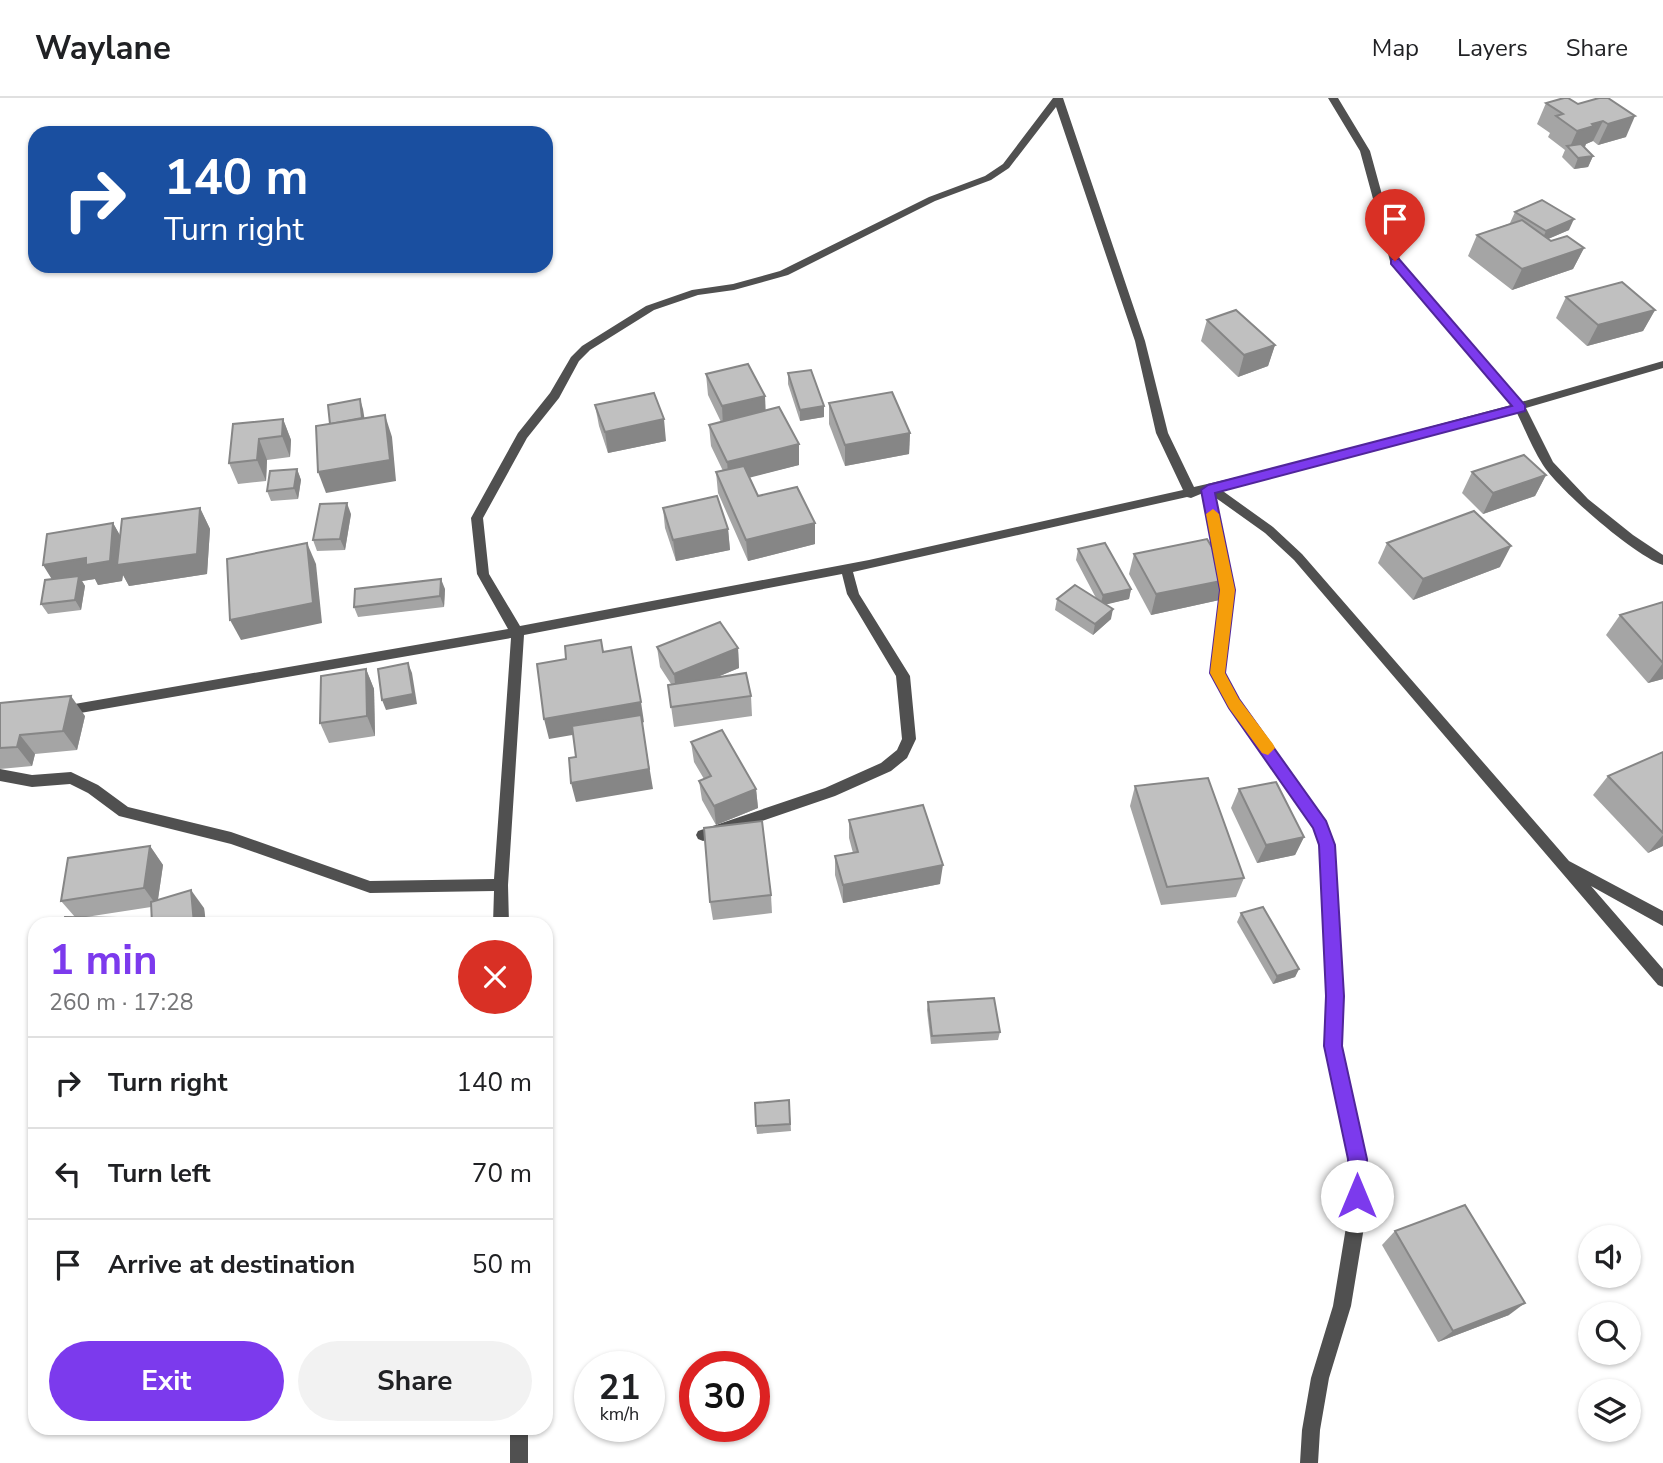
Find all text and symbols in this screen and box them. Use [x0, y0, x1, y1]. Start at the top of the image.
text: Waylane [35, 26, 171, 71]
text: Map [1372, 32, 1419, 64]
text: Layers [1457, 32, 1528, 64]
text: Share [1566, 32, 1628, 64]
text: 140 m [164, 144, 308, 211]
icon: right [49, 154, 140, 245]
pin [1365, 189, 1425, 261]
icon: arrive [1376, 200, 1414, 238]
text: Turn right [164, 208, 304, 251]
text: 1 min [49, 932, 158, 989]
button: close [458, 940, 532, 1014]
text: 260 m · 17:28 [49, 987, 194, 1018]
icon: right [49, 1064, 87, 1102]
text: Turn right [108, 1065, 227, 1100]
text: 140 m [456, 1065, 532, 1100]
icon: left [49, 1155, 87, 1193]
text: Turn left [108, 1156, 211, 1191]
text: 70 m [472, 1156, 532, 1191]
position arrow [1320, 1159, 1394, 1233]
map controls [1578, 1225, 1641, 1442]
button: sound [1578, 1225, 1641, 1288]
icon: arrive [49, 1246, 87, 1284]
text: Arrive at destination [108, 1247, 355, 1282]
text: 50 m [472, 1247, 532, 1282]
button: search [1578, 1302, 1641, 1365]
button: Exit [49, 1341, 284, 1421]
button: Share [298, 1341, 532, 1421]
speed limit sign: 30 [679, 1351, 770, 1442]
text: 21 [598, 1364, 641, 1411]
button: layers [1578, 1379, 1641, 1442]
text: km/h [600, 1402, 639, 1426]

